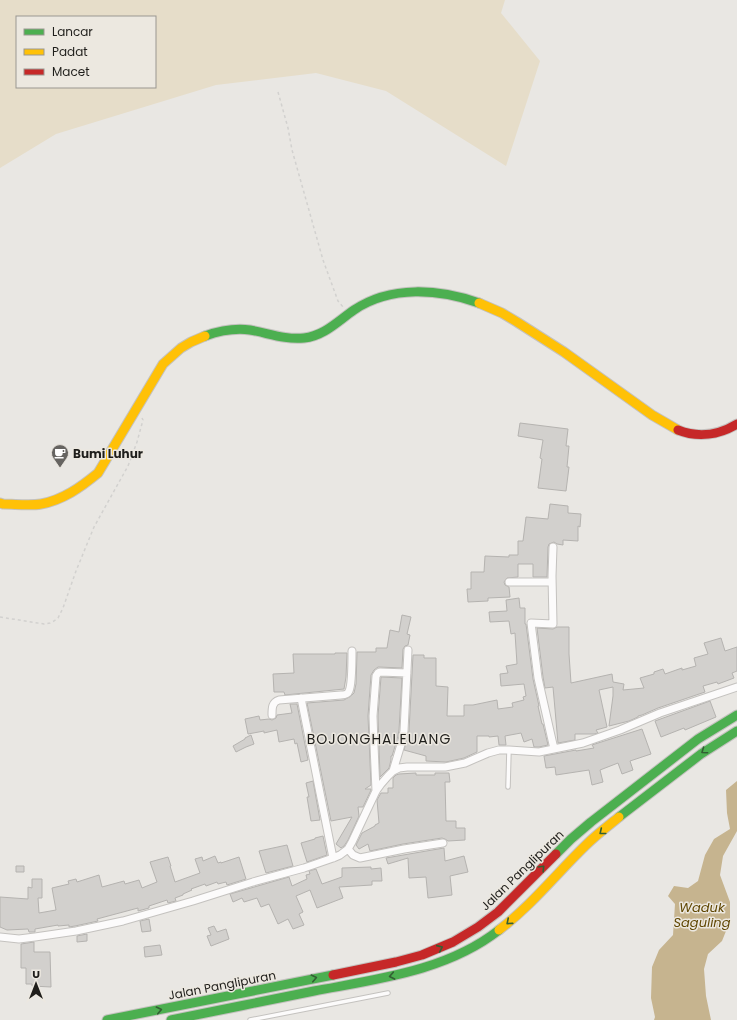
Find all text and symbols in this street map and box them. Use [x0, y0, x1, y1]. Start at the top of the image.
legend [16, 16, 156, 88]
text: Lancar [52, 23, 93, 40]
text: Padat [52, 43, 88, 60]
text: Macet [52, 63, 90, 80]
cafe icon: Bumi Luhur [50, 443, 70, 468]
place label: Bumi Luhur [73, 445, 143, 462]
district label: BOJONGHALEUANG [307, 729, 451, 749]
one-way arrow [701, 747, 708, 754]
street label: Jalan Panglipuran [477, 826, 567, 914]
one-way arrow [599, 827, 606, 834]
one-way arrow [537, 866, 544, 873]
water label: Waduk Saguling [674, 898, 731, 932]
one-way arrow [506, 918, 514, 925]
one-way arrow [437, 944, 444, 952]
north arrow [16, 964, 56, 1004]
text: U [32, 966, 40, 982]
street label: Jalan Panglipuran [167, 966, 277, 1004]
one-way arrow [389, 971, 395, 979]
one-way arrow [311, 974, 317, 982]
one-way arrow [156, 1006, 162, 1014]

